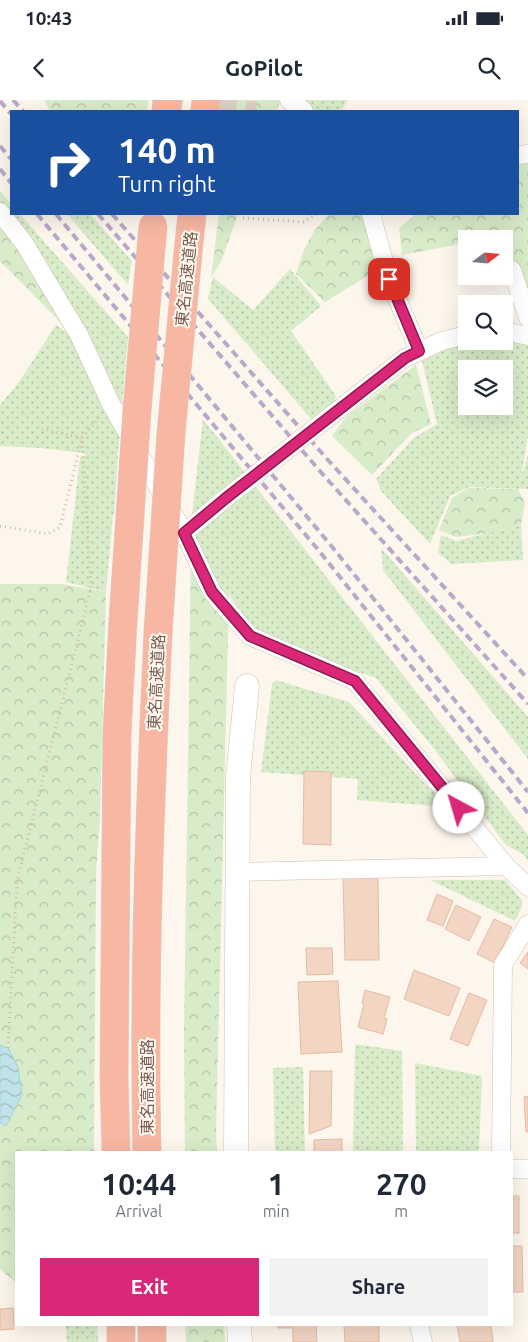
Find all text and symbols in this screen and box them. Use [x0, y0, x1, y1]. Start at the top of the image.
text: 10:43 [25, 7, 73, 29]
icon: back [25, 54, 53, 82]
icon: search [475, 54, 503, 82]
text: GoPilot [225, 55, 303, 80]
icon: right [35, 130, 100, 195]
text: 140 m [118, 130, 216, 170]
text: Turn right [118, 171, 216, 196]
street label: 東名高速道路 [172, 230, 200, 328]
north arrow [458, 230, 512, 285]
map controls [458, 230, 513, 415]
pin [368, 258, 410, 300]
icon: arrive [375, 265, 403, 293]
button: search [458, 295, 513, 350]
button: layers [458, 360, 513, 415]
street label: 東名高速道路 [144, 634, 168, 730]
position arrow [432, 781, 484, 833]
street label: 東名高速道路 [138, 1039, 156, 1135]
text: 10:44 [101, 1167, 176, 1201]
text: 1 [268, 1167, 285, 1201]
text: 270 [376, 1167, 427, 1201]
text: Arrival [116, 1202, 162, 1220]
text: min [263, 1202, 290, 1220]
text: m [394, 1202, 408, 1220]
button: Exit [40, 1258, 259, 1316]
button: Share [269, 1258, 488, 1316]

